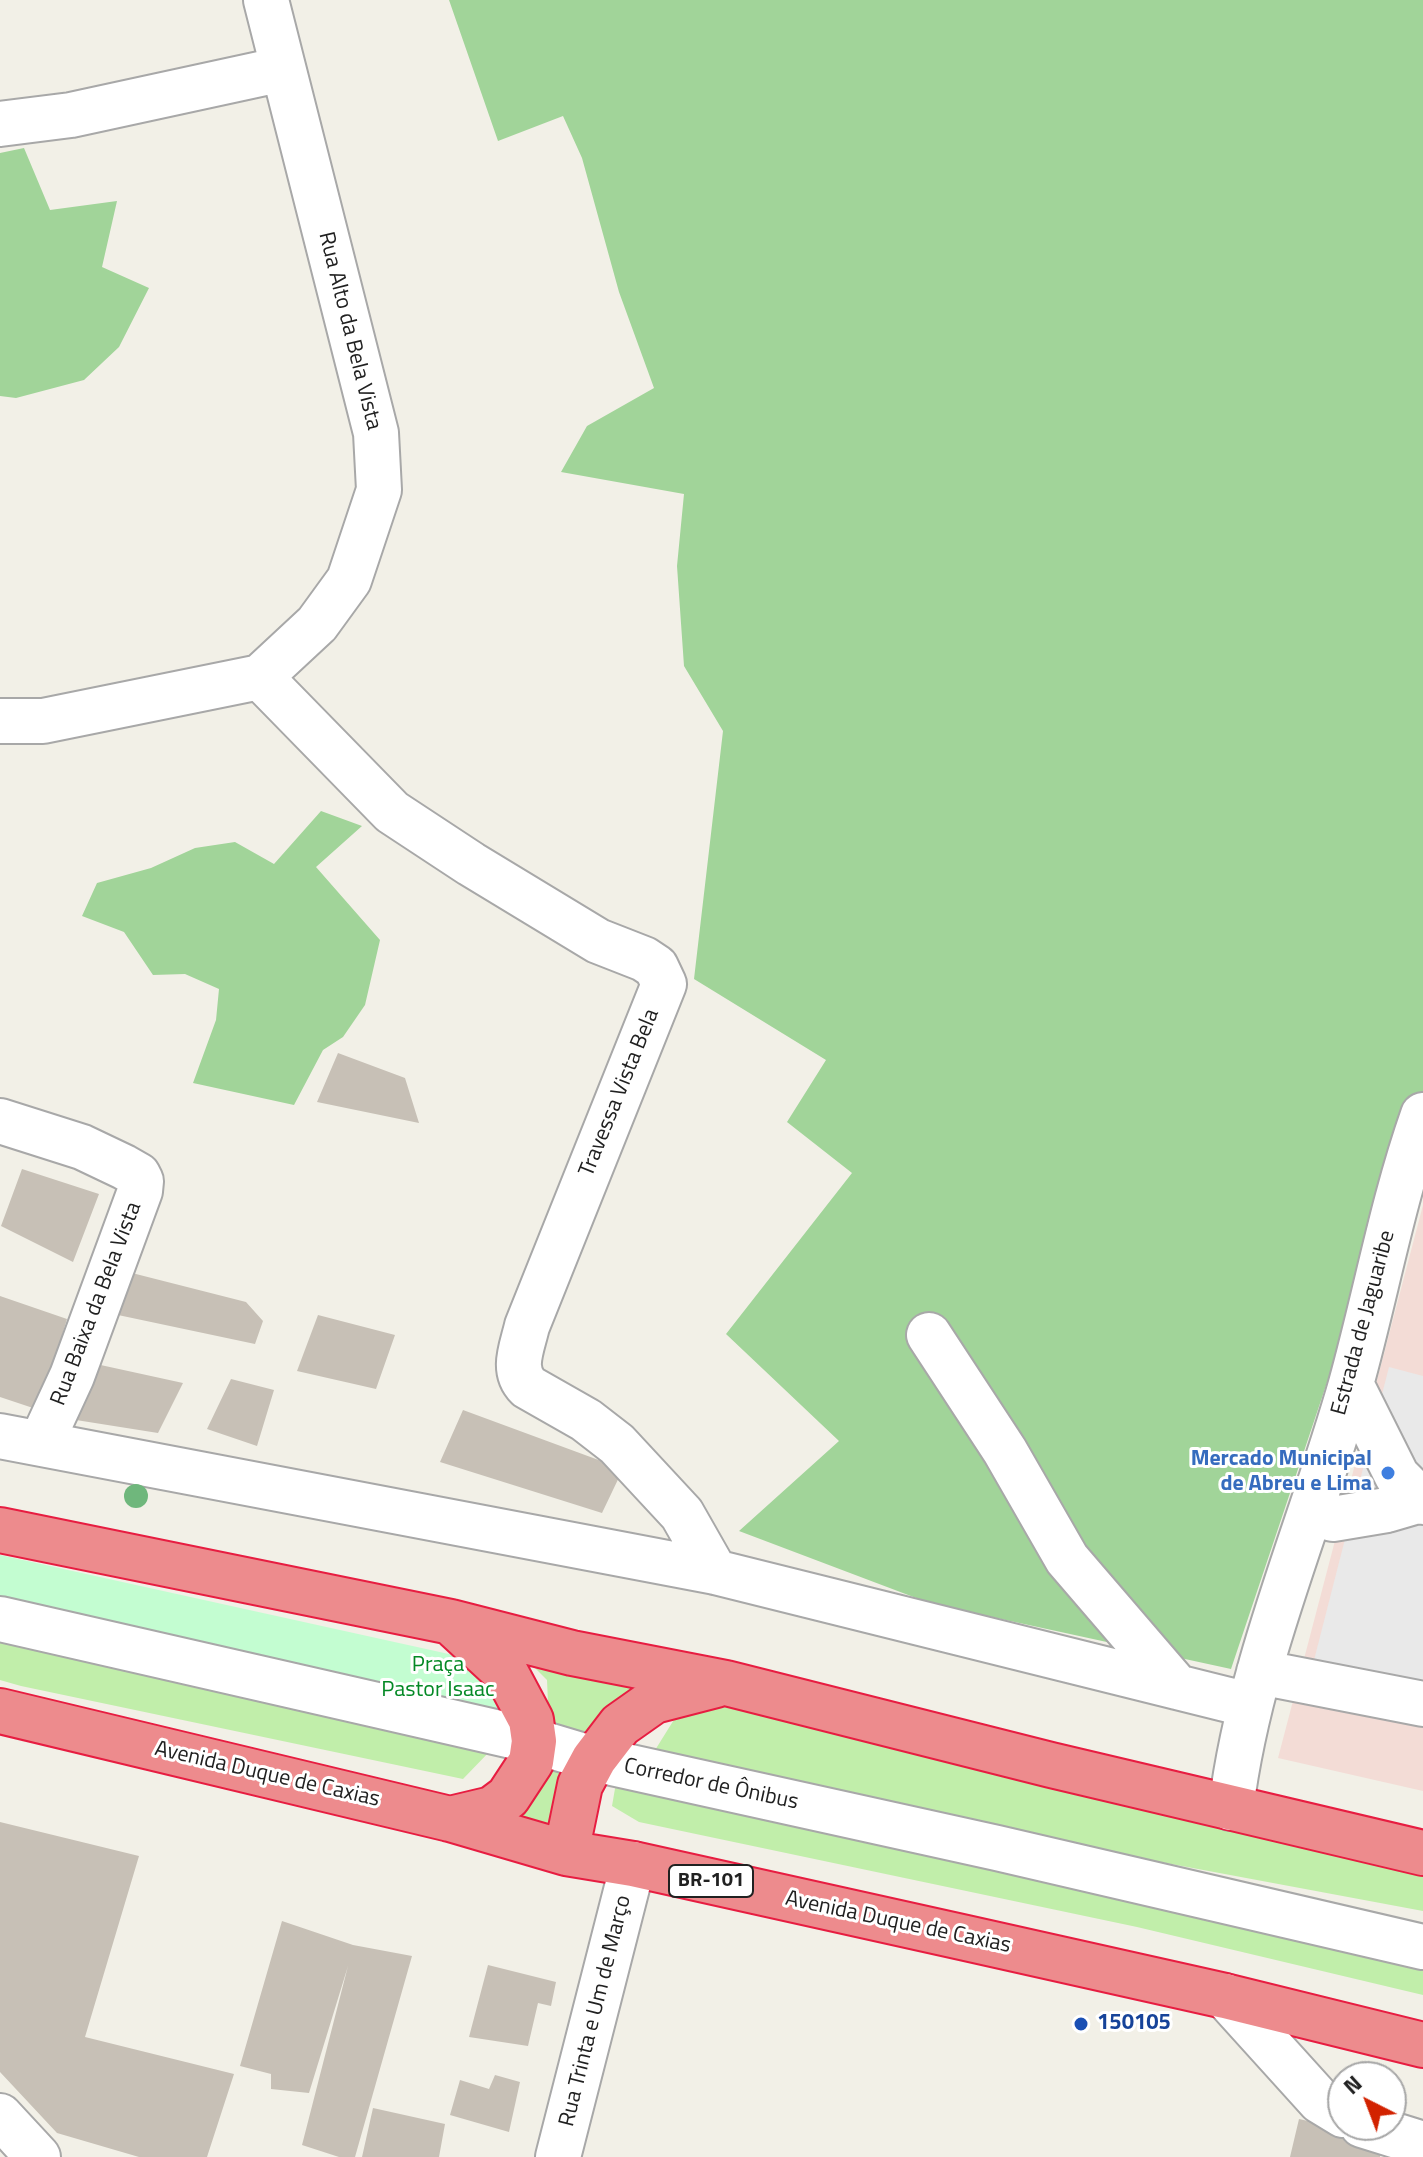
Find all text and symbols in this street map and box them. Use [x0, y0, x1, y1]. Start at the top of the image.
street label: Rua Alto da Bela Vista [312, 229, 386, 433]
street label: Travessa Vista Bela [574, 1005, 666, 1181]
street label: Rua Baixa da Bela Vista [46, 1199, 148, 1409]
street label: Estrada de Jaguaribe [1327, 1228, 1401, 1418]
place label: Mercado Municipal de Abreu e Lima [1191, 1447, 1372, 1498]
marker: Mercado Municipal de Abreu e Lima [1379, 1464, 1397, 1482]
park label: Praça Pastor Isaac [381, 1653, 495, 1704]
street label: Avenida Duque de Caxias [152, 1736, 382, 1814]
street label: Corredor de Ônibus [621, 1754, 801, 1816]
road number: BR-101 [669, 1865, 753, 1897]
street label: Avenida Duque de Caxias [783, 1886, 1013, 1960]
street label: Rua Trinta e Um de Março [554, 1893, 638, 2129]
place label: 150105 [1097, 2011, 1171, 2037]
marker: 150105 [1072, 2015, 1090, 2033]
north arrow [1327, 2061, 1407, 2141]
text: N [1335, 2067, 1369, 2102]

